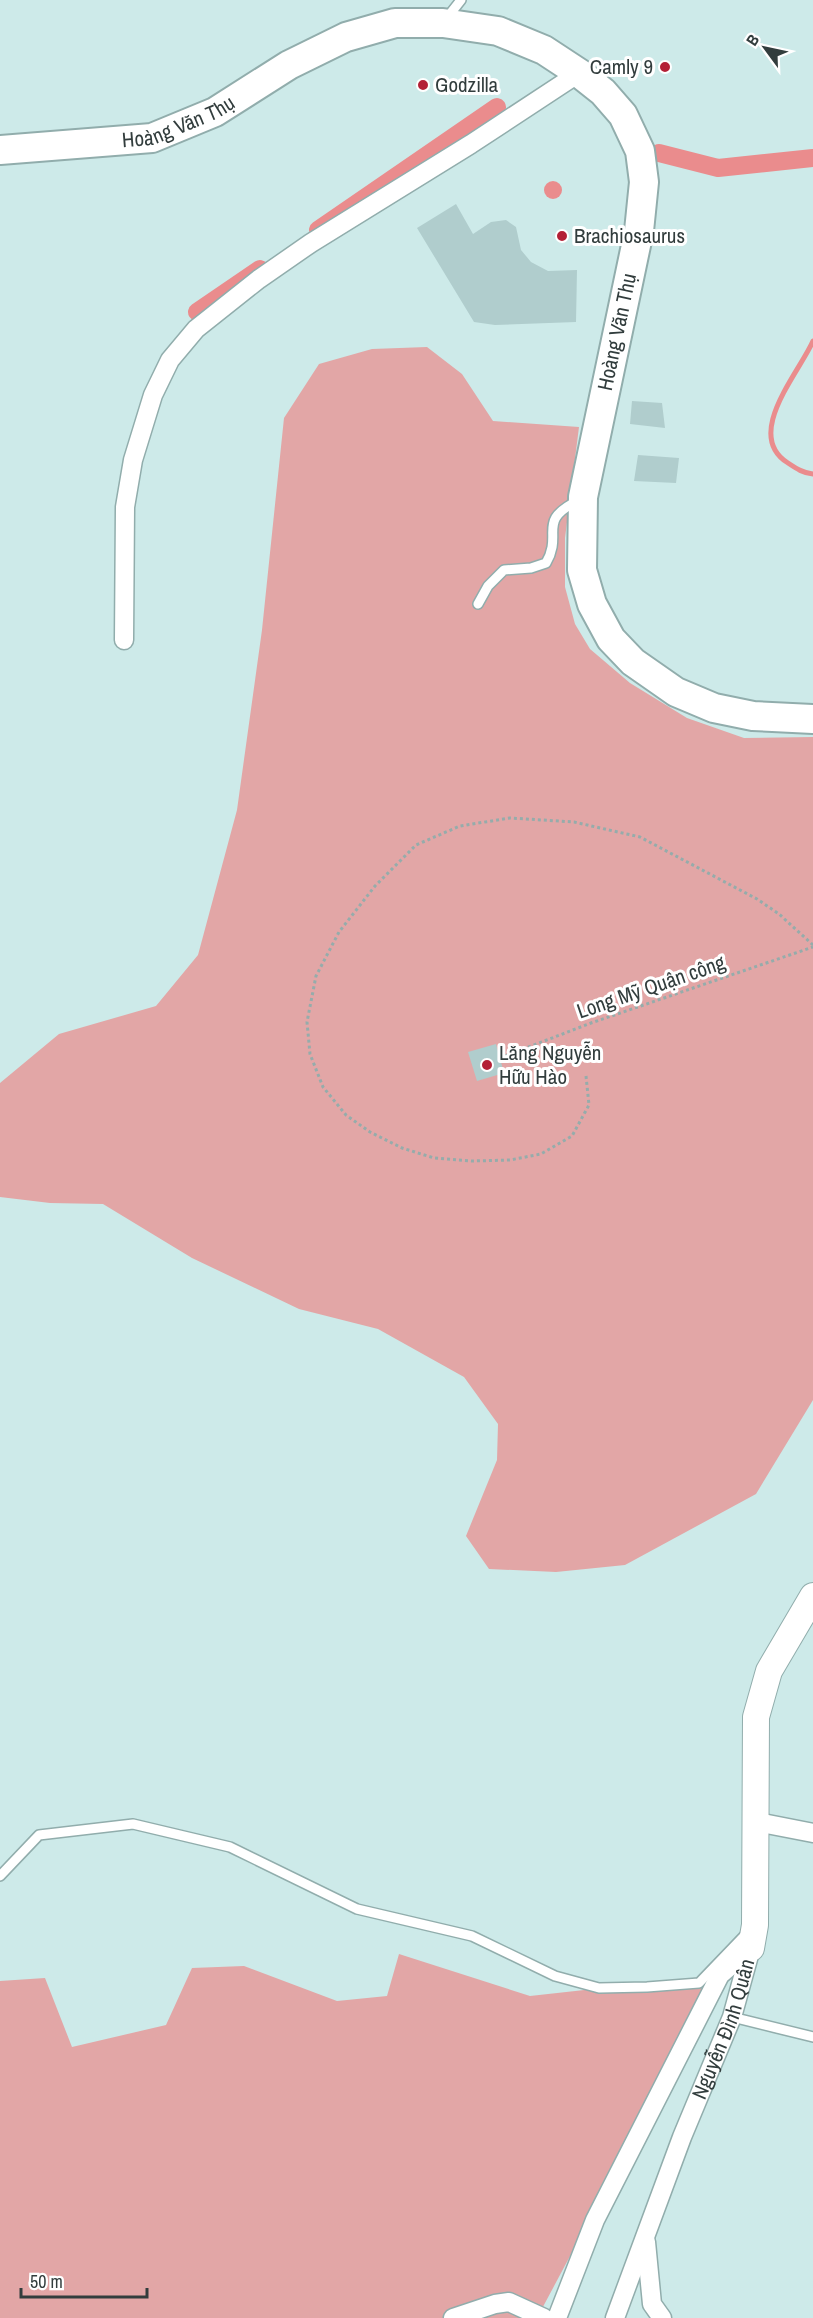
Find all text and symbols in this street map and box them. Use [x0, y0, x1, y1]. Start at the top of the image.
north arrow [735, 18, 795, 78]
text: B [741, 30, 764, 50]
place label: Camly 9 [590, 52, 653, 81]
marker: Camly 9 [658, 60, 672, 74]
place label: Godzilla [435, 70, 499, 99]
marker: Godzilla [416, 78, 430, 92]
street label: Hoàng Văn Thụ [121, 88, 240, 154]
place label: Brachiosaurus [574, 221, 685, 250]
marker: Brachiosaurus [555, 229, 569, 243]
street label: Hoàng Văn Thụ [590, 271, 643, 393]
street label: Long Mỹ Quận công [573, 947, 729, 1025]
place label: Lăng Nguyễn Hữu Hào [499, 1038, 601, 1091]
marker: Lăng Nguyễn Hữu Hào [480, 1058, 494, 1072]
street label: Nguyễn Đình Quân [684, 1955, 761, 2103]
scale bar [21, 2261, 147, 2299]
text: 50 m [30, 2269, 63, 2294]

